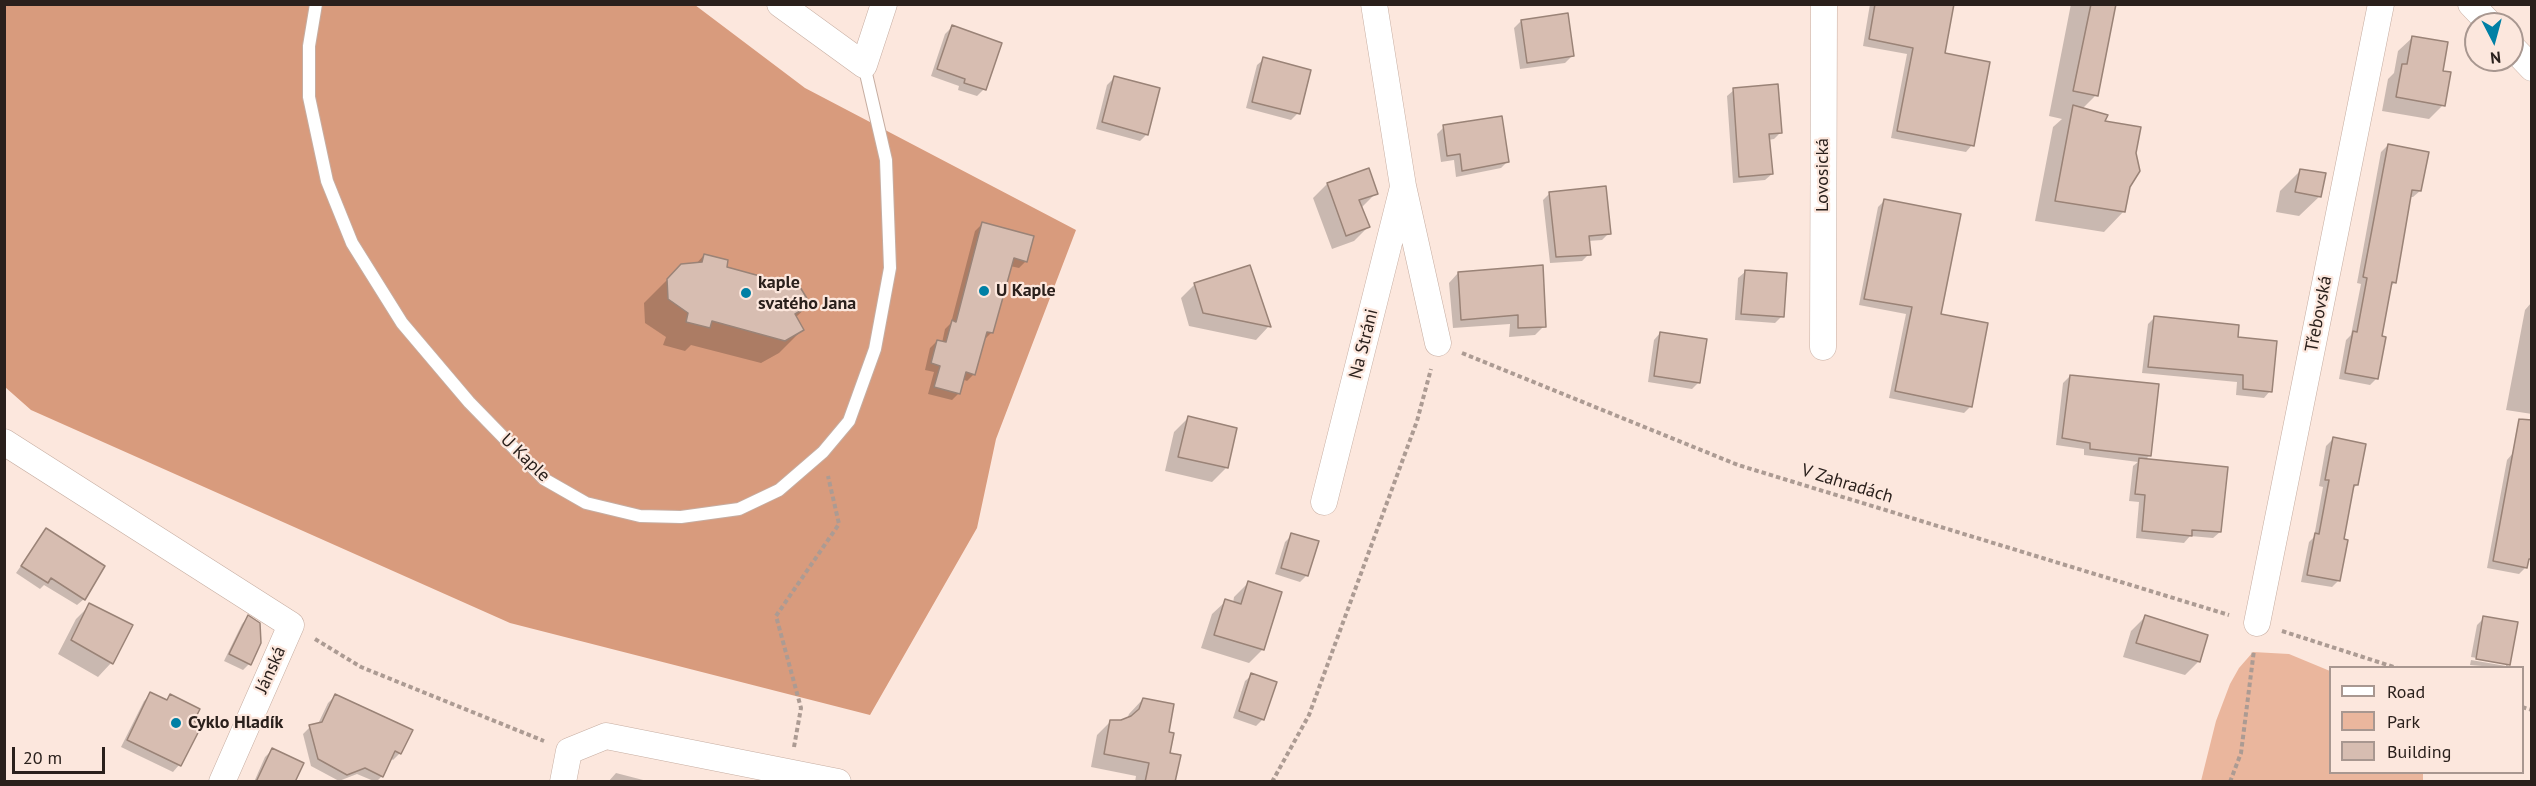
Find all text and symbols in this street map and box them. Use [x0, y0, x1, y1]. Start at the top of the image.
north arrow [2464, 12, 2524, 72]
text: N [2489, 47, 2502, 68]
street label: Lovosická [1812, 138, 1834, 212]
place label: kaple svatého Jana [758, 272, 856, 314]
street label: Třebovská [2301, 274, 2337, 354]
place label: U Kaple [996, 280, 1056, 302]
marker: U Kaple [977, 284, 991, 298]
marker: kaple svatého Jana [739, 286, 753, 300]
street label: Na Stráni [1345, 307, 1383, 381]
street label: U Kaple [496, 429, 554, 487]
street label: V Zahradách [1798, 460, 1896, 508]
street label: Jánská [251, 643, 291, 697]
legend [2329, 666, 2524, 774]
text: Road [2387, 680, 2425, 703]
text: Park [2387, 710, 2420, 733]
place label: Cyklo Hladík [188, 712, 283, 734]
marker: Cyklo Hladík [169, 716, 183, 730]
scale bar [15, 735, 108, 773]
text: Building [2387, 740, 2451, 763]
text: 20 m [23, 746, 62, 769]

